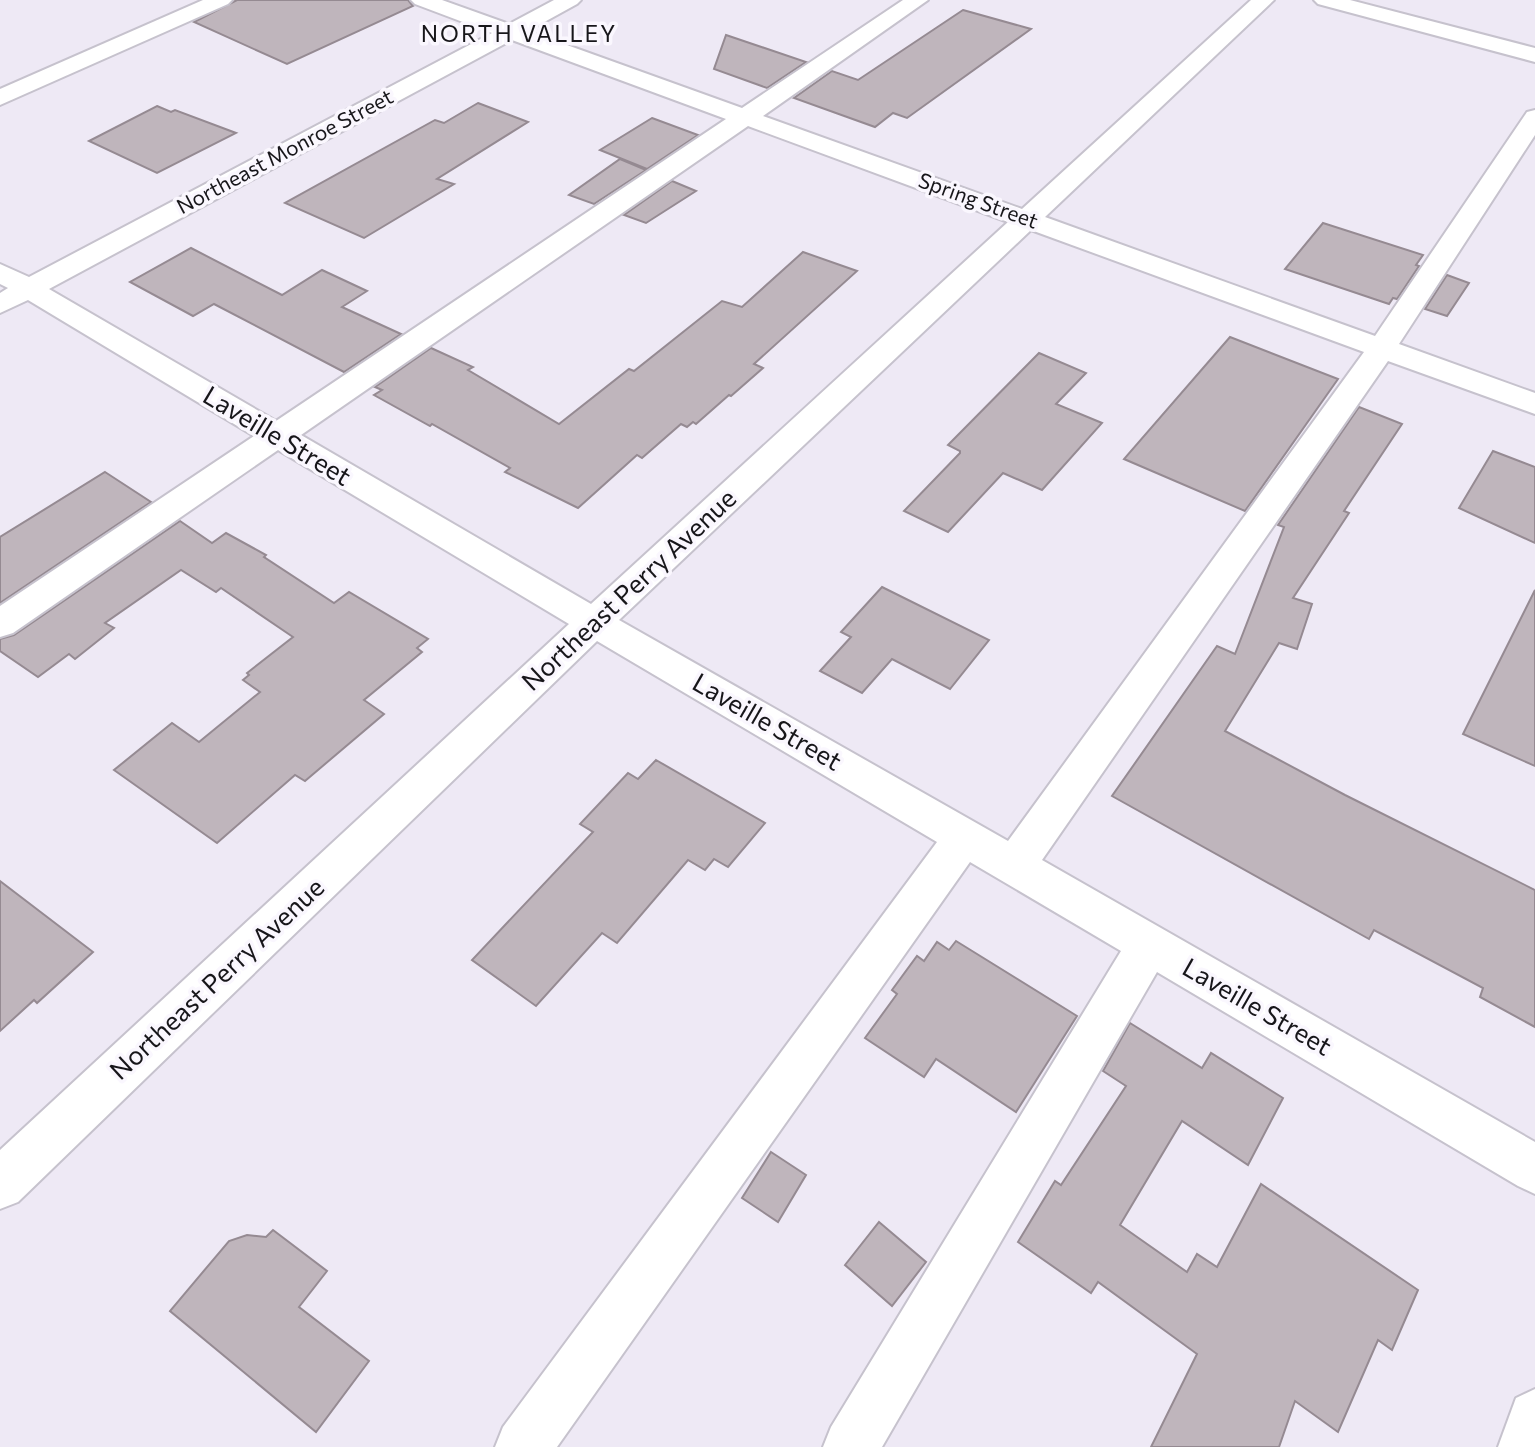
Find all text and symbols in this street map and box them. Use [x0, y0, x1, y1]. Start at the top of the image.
district label: NORTH VALLEY [421, 19, 617, 47]
street label: Northeast Monroe Street [172, 83, 397, 218]
street label: Spring Street [915, 166, 1042, 233]
street label: Laveille Street [198, 378, 357, 491]
street label: Northeast Perry Avenue [515, 482, 741, 696]
street label: Laveille Street [688, 666, 848, 776]
street label: Northeast Perry Avenue [103, 871, 329, 1085]
street label: Laveille Street [1178, 951, 1338, 1061]

